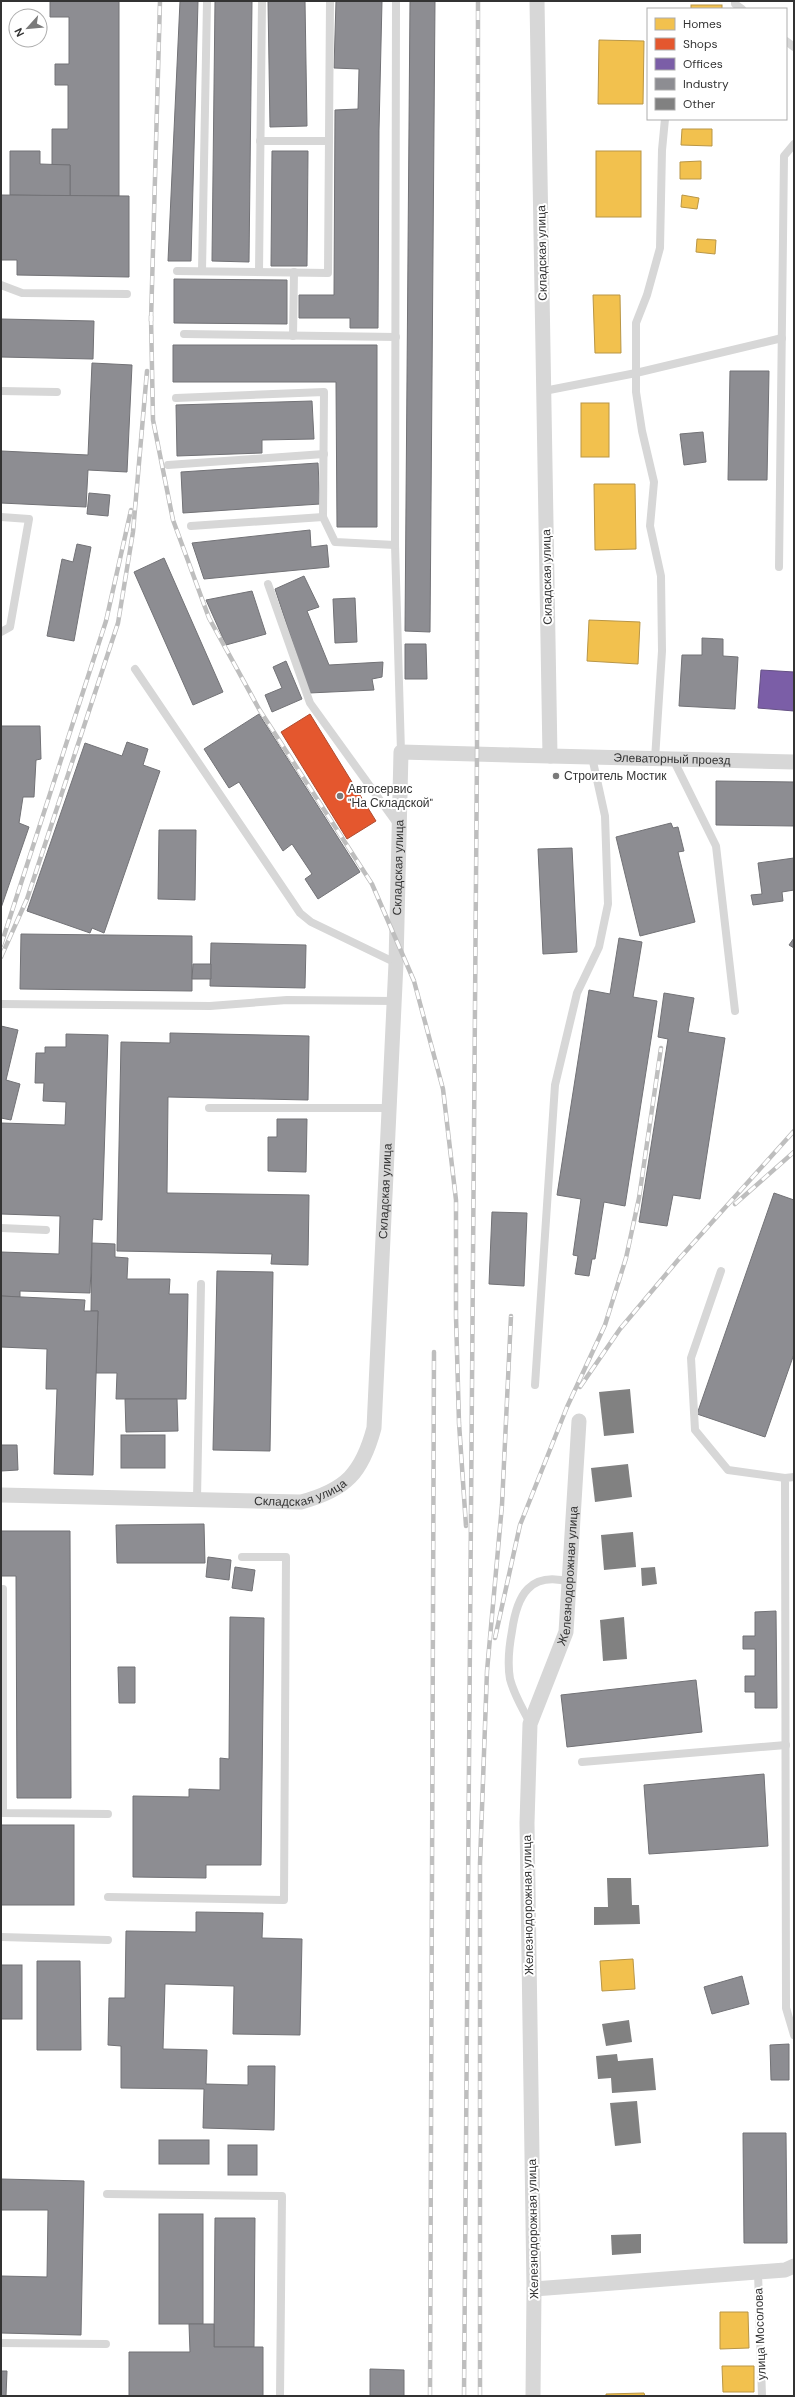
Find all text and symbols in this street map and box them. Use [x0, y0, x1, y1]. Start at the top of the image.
north arrow [8, 8, 48, 48]
legend [647, 8, 787, 120]
text: Homes [683, 16, 722, 32]
text: N [11, 26, 27, 39]
text: Shops [683, 36, 718, 52]
text: Offices [683, 56, 723, 72]
text: Industry [683, 76, 729, 92]
text: Other [683, 96, 716, 112]
street label: Складская улица [533, 205, 551, 301]
street label: Складская улица [538, 529, 556, 625]
street label: Элеваторный проезд [613, 750, 731, 768]
place label: Строитель Мостик [564, 768, 667, 784]
marker: Строитель Мостик [551, 771, 561, 781]
place label: Автосервис "На Складской" [348, 781, 434, 811]
marker: Автосервис "На Складской" [335, 791, 345, 801]
street label: Складская улица [389, 819, 407, 916]
street label: Складская улица [375, 1143, 395, 1239]
street label: Складская улица [254, 1475, 350, 1510]
street label: Железнодорожная улица [553, 1505, 582, 1648]
street label: Железнодорожная улица [519, 1835, 537, 1975]
street label: Железнодорожная улица [524, 2159, 542, 2299]
street label: улица Мосолова [750, 2287, 770, 2380]

